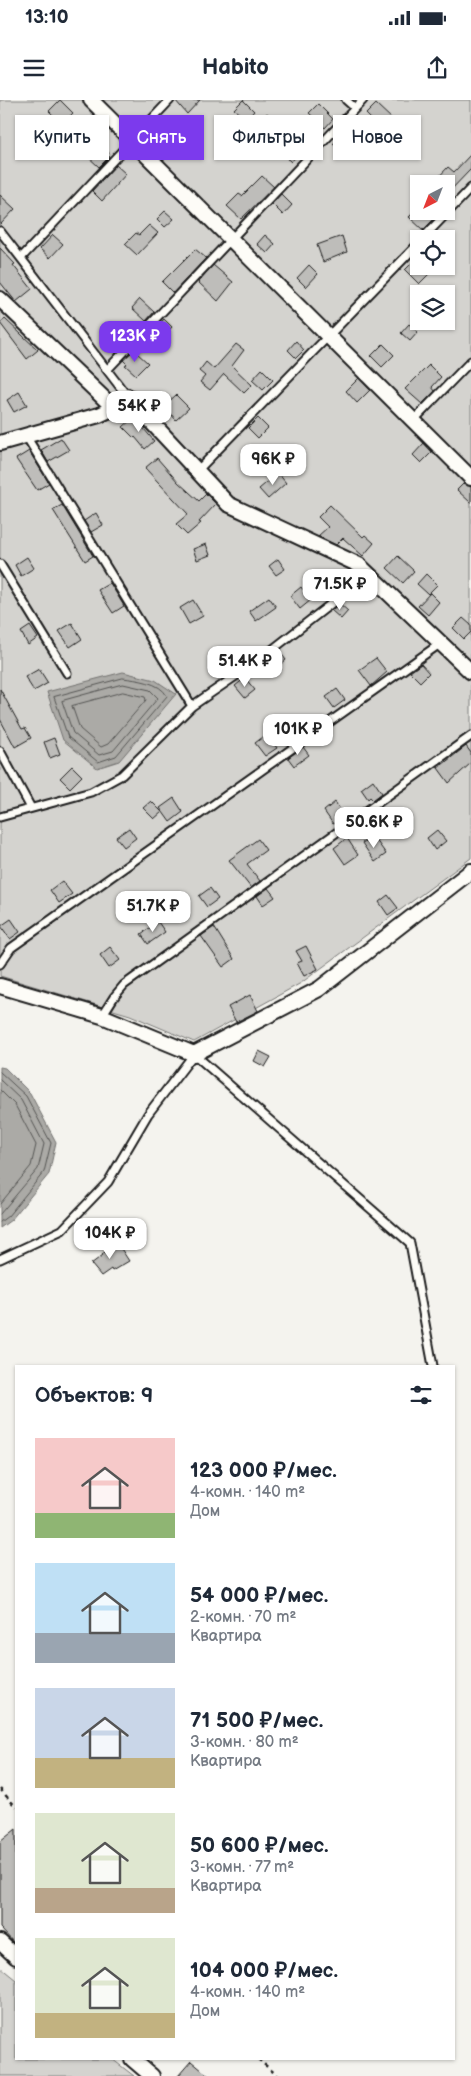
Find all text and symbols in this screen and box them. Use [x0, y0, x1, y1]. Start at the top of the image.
text: 13:10 [25, 6, 69, 29]
icon: menu [20, 54, 48, 82]
text: Habito [202, 54, 269, 81]
icon: share [423, 54, 451, 82]
chip: Купить [15, 115, 109, 160]
chip: Снять [119, 115, 204, 160]
chip: Фильтры [214, 115, 323, 160]
chip: Новое [333, 115, 421, 160]
north arrow [410, 175, 455, 220]
map controls [410, 175, 455, 330]
button: locate [410, 230, 455, 275]
button: layers [410, 285, 455, 330]
pin: 123K ₽ [94, 320, 176, 363]
text: 123K ₽ [110, 327, 160, 346]
pin: 54K ₽ [104, 390, 174, 433]
text: 54K ₽ [117, 397, 161, 416]
pin: 96K ₽ [238, 444, 308, 486]
text: 96K ₽ [251, 450, 295, 469]
pin: 71.5K ₽ [294, 568, 386, 611]
text: 71.5K ₽ [314, 575, 366, 594]
pin: 51.4K ₽ [199, 646, 291, 688]
text: 51.4K ₽ [218, 652, 272, 671]
pin: 101K ₽ [257, 714, 339, 756]
text: 101K ₽ [274, 720, 322, 739]
pin: 50.6K ₽ [328, 806, 420, 849]
text: 50.6K ₽ [346, 813, 402, 832]
pin: 51.7K ₽ [107, 890, 199, 933]
text: 51.7K ₽ [127, 897, 179, 916]
pin: 104K ₽ [69, 1218, 151, 1260]
text: 104K ₽ [85, 1224, 135, 1243]
icon: filters [407, 1381, 435, 1409]
text: Объектов: 9 [35, 1383, 153, 1408]
icon: home [75, 1458, 135, 1518]
text: 123 000 ₽/мес. [190, 1458, 337, 1483]
text: 4-комн. · 140 m² [190, 1483, 305, 1502]
text: Дом [190, 1502, 220, 1521]
icon: home [75, 1583, 135, 1643]
text: 54 000 ₽/мес. [190, 1583, 328, 1608]
text: 2-комн. · 70 m² [190, 1608, 296, 1627]
text: Квартира [190, 1627, 262, 1646]
icon: home [75, 1708, 135, 1768]
text: 71 500 ₽/мес. [190, 1708, 323, 1733]
text: 3-комн. · 80 m² [190, 1733, 299, 1752]
text: Квартира [190, 1752, 262, 1771]
icon: home [75, 1833, 135, 1893]
text: 50 600 ₽/мес. [190, 1833, 329, 1858]
text: 3-комн. · 77 m² [190, 1858, 294, 1877]
text: Квартира [190, 1877, 262, 1896]
icon: home [75, 1958, 135, 2018]
text: 104 000 ₽/мес. [190, 1958, 338, 1983]
text: 4-комн. · 140 m² [190, 1983, 305, 2002]
text: Дом [190, 2002, 220, 2021]

